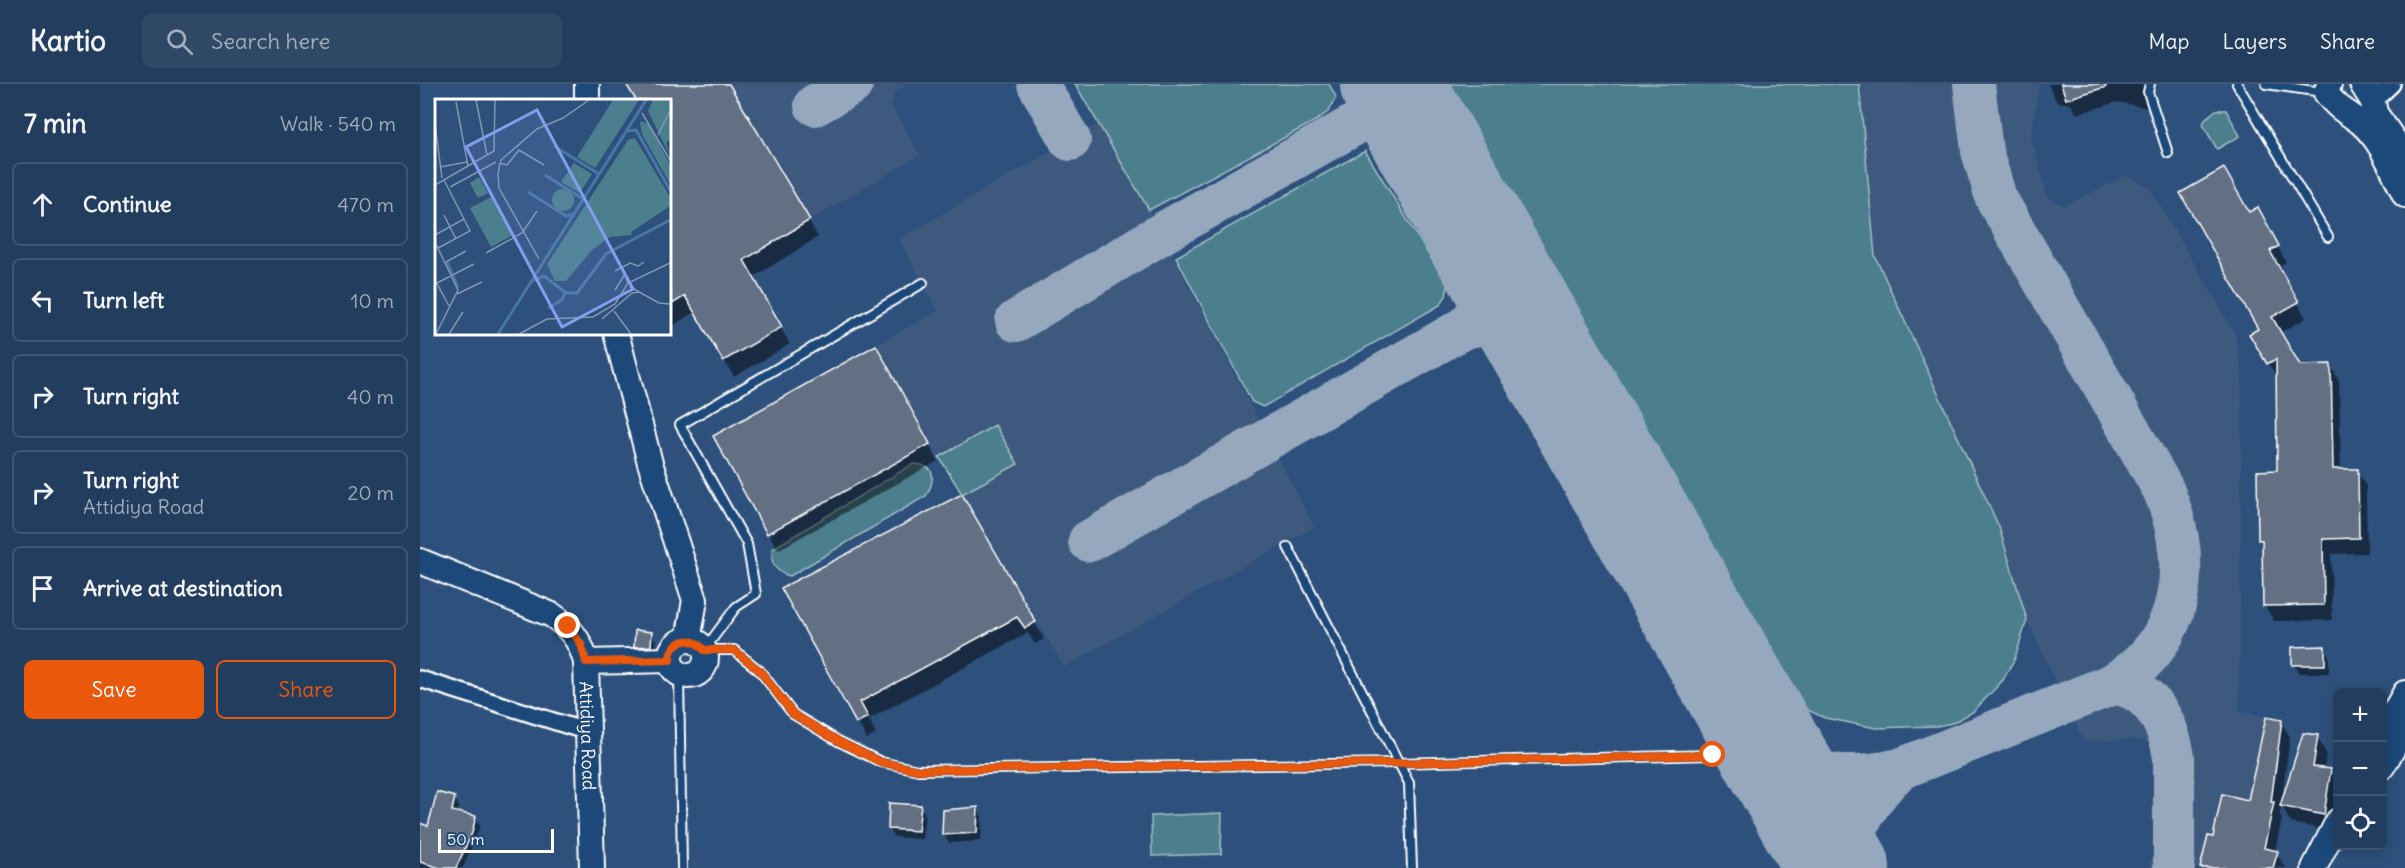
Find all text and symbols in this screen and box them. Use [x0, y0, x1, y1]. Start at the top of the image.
search box [142, 14, 562, 68]
text: Kartio [30, 23, 106, 59]
icon: search [163, 25, 196, 58]
text: Search here [211, 27, 330, 55]
text: Map [2149, 28, 2189, 55]
text: Layers [2222, 28, 2287, 55]
text: Share [2320, 28, 2375, 55]
inset map [435, 99, 670, 334]
text: 7 min [24, 107, 87, 140]
text: Walk · 540 m [280, 111, 396, 136]
icon: ahead [26, 188, 59, 221]
text: Continue [83, 190, 172, 218]
text: 470 m [337, 192, 394, 217]
icon: left [26, 284, 59, 317]
text: Turn left [83, 286, 164, 314]
text: 10 m [351, 288, 394, 313]
icon: right [26, 380, 59, 413]
text: Turn right [83, 382, 179, 410]
text: 40 m [347, 384, 394, 409]
text: Turn right [83, 466, 179, 494]
icon: right [26, 476, 59, 509]
text: 20 m [348, 480, 394, 505]
text: Attidiya Road [83, 494, 204, 519]
icon: arrive [26, 572, 59, 605]
text: Arrive at destination [83, 574, 283, 602]
route end [554, 612, 580, 638]
button: Save [24, 660, 204, 719]
button: Share [216, 660, 396, 719]
street label: Attidiya Road [575, 681, 601, 791]
map controls [2333, 688, 2387, 850]
button: + [2333, 688, 2387, 742]
route start [1699, 741, 1725, 767]
button: − [2333, 742, 2387, 796]
button: locate [2333, 796, 2387, 850]
scale bar [438, 826, 554, 854]
text: 50 m [447, 829, 485, 849]

